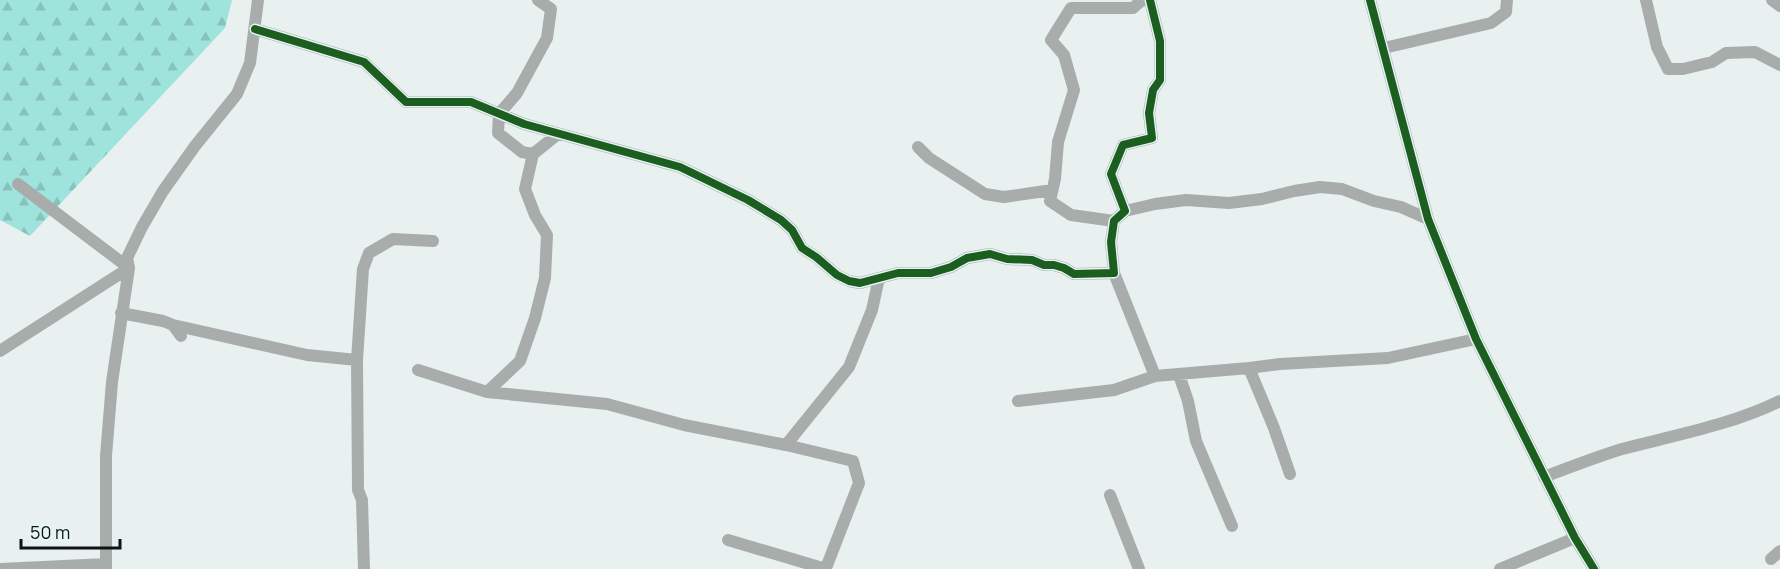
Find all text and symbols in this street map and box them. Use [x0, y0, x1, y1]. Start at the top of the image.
scale bar [21, 512, 120, 550]
text: 50 m [30, 520, 70, 544]

